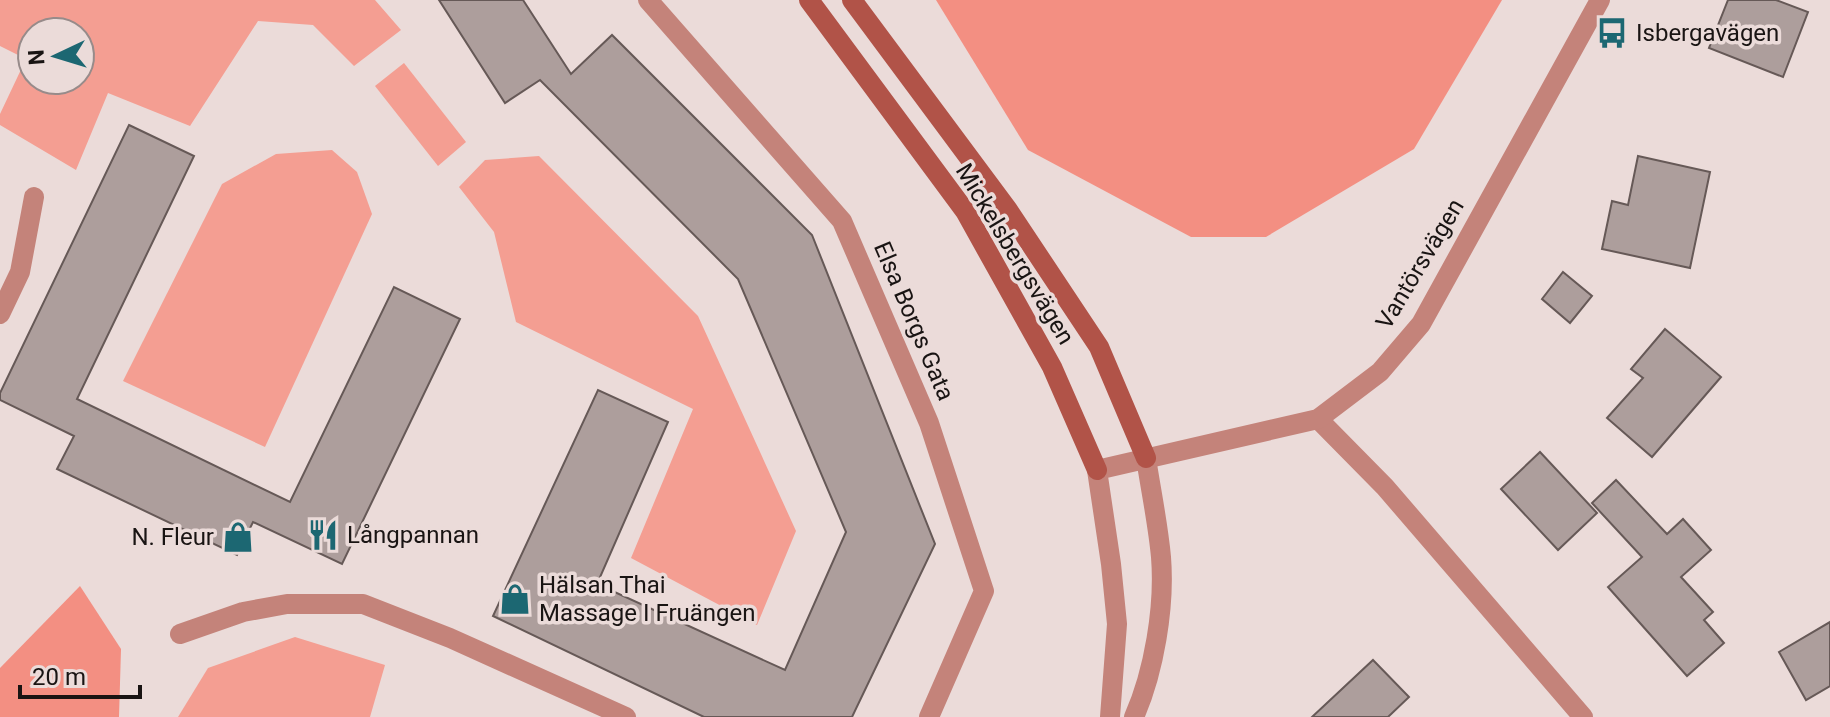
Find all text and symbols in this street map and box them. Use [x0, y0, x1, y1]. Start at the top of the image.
north arrow [16, 16, 96, 96]
bus stop icon: Isbergavägen [1595, 16, 1629, 50]
place label: Isbergavägen [1636, 19, 1779, 47]
text: N [24, 49, 50, 66]
street label: Mickelsbergsvägen [950, 158, 1080, 350]
street label: Vantörsvägen [1370, 194, 1470, 334]
street label: Elsa Borgs Gata [868, 237, 960, 405]
restaurant icon: Långpannan [306, 518, 340, 552]
shop icon: N. Fleur [221, 520, 255, 554]
place label: Långpannan [347, 521, 479, 549]
place label: N. Fleur [131, 523, 214, 551]
place label: Hälsan Thai Massage I Fruängen [539, 571, 756, 627]
shop icon: Hälsan Thai Massage I Fruängen [498, 582, 532, 616]
scale bar [20, 649, 140, 699]
text: 20 m [32, 663, 86, 691]

